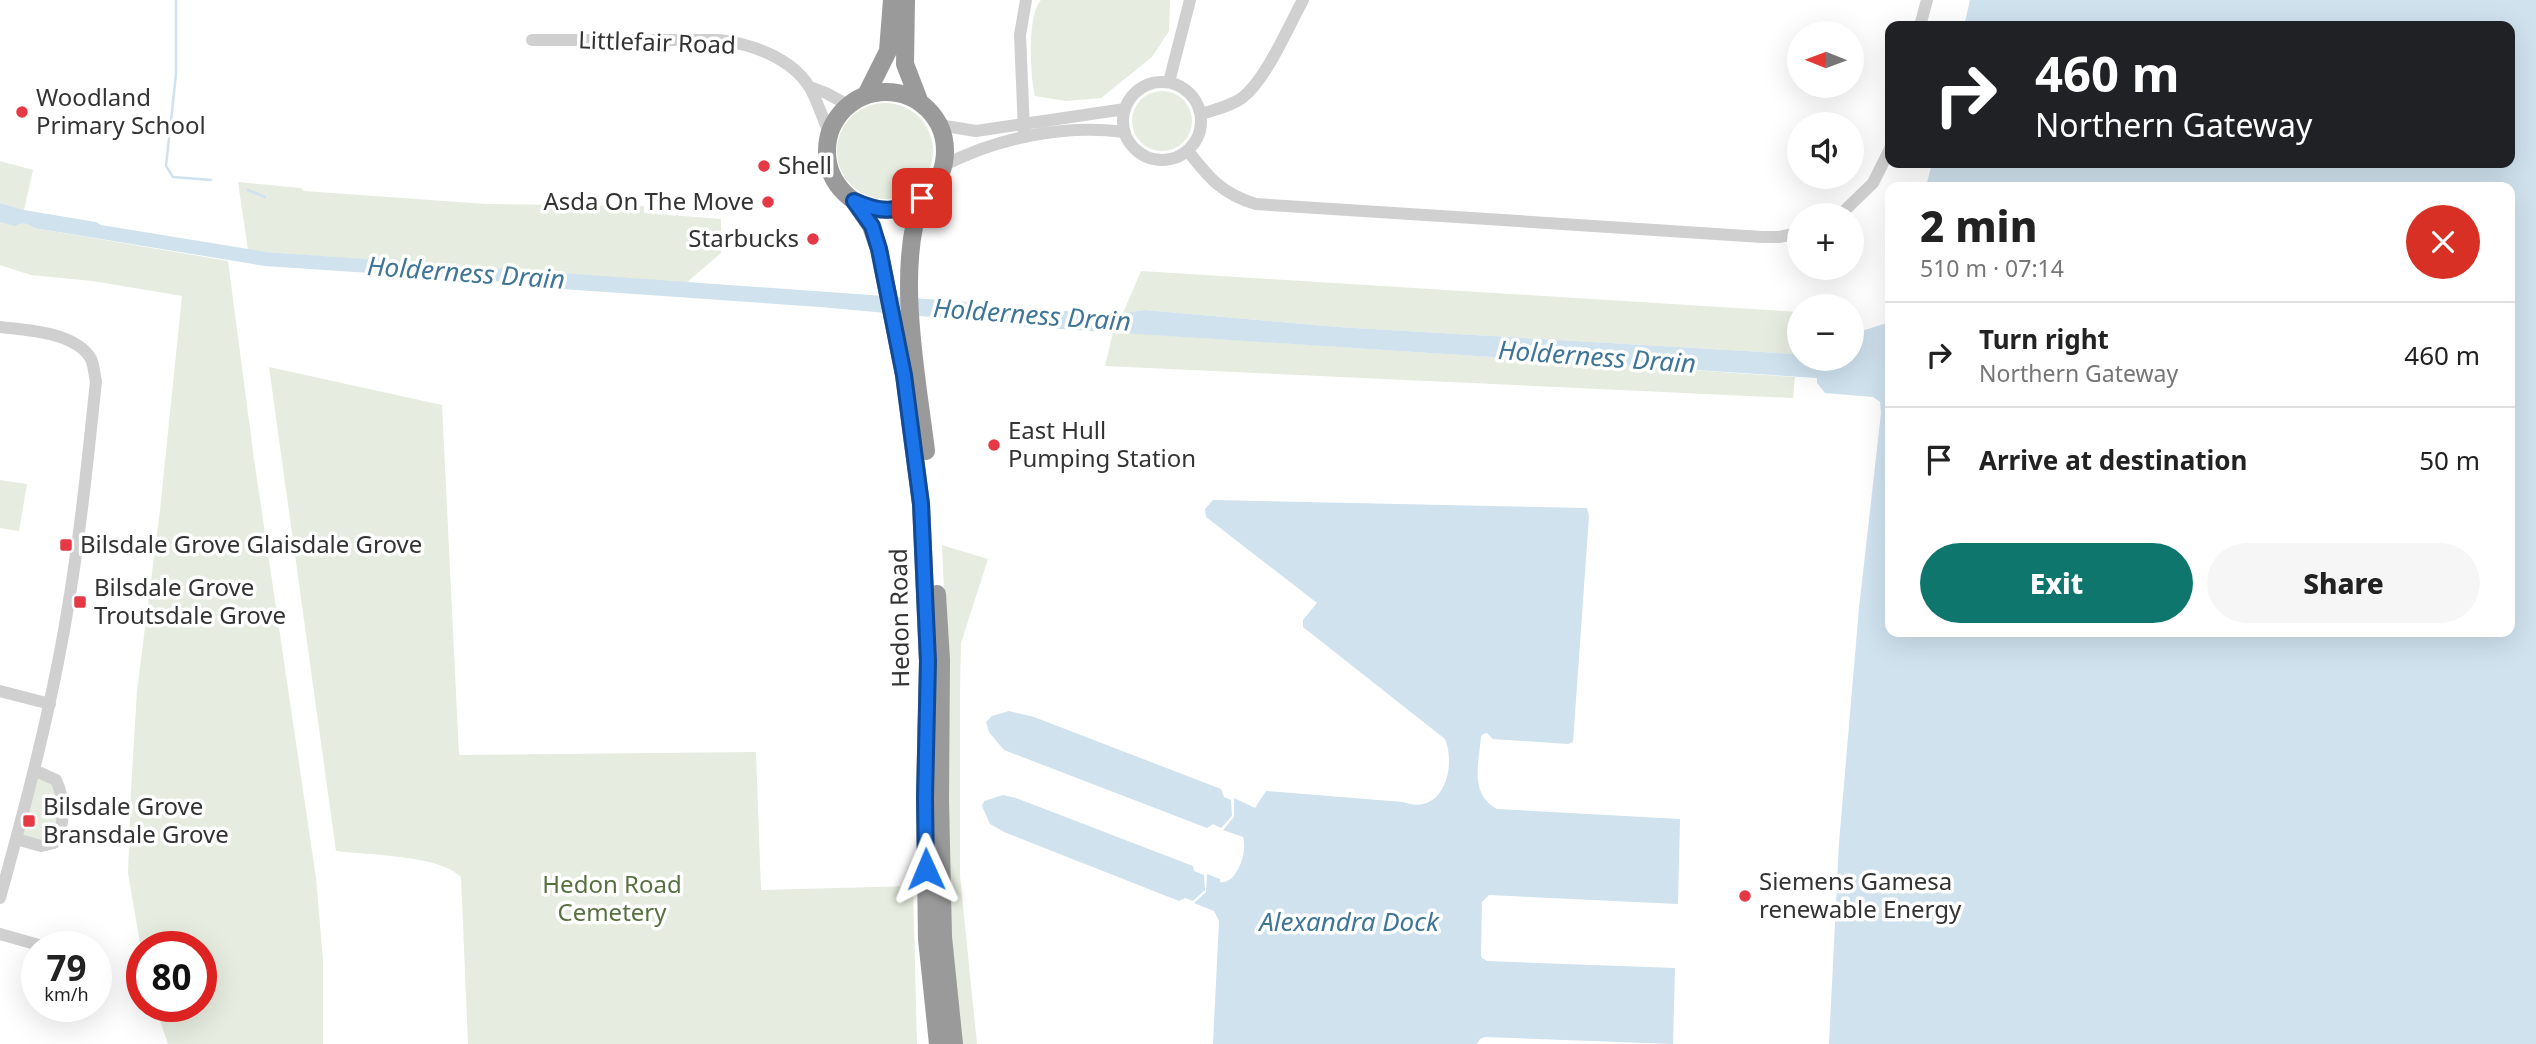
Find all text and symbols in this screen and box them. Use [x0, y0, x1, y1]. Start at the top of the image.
north arrow [1787, 21, 1864, 98]
map controls [1787, 21, 1864, 371]
street label: Littlefair Road [578, 22, 736, 61]
text: 460 m [2035, 40, 2180, 106]
icon: right [1920, 49, 2011, 140]
place label: Woodland Primary School [36, 80, 206, 141]
text: Northern Gateway [2035, 103, 2312, 146]
marker: Woodland Primary School [14, 104, 30, 120]
button: sound [1787, 112, 1864, 189]
place label: Shell [778, 148, 832, 181]
marker: Shell [756, 158, 772, 174]
pin [892, 168, 952, 228]
icon: arrive [903, 179, 941, 217]
place label: Asda On The Move [543, 184, 754, 217]
marker: Asda On The Move [760, 194, 776, 210]
text: 2 min [1920, 197, 2037, 254]
button: + [1787, 203, 1864, 280]
button: close [2406, 205, 2480, 279]
place label: Starbucks [688, 221, 799, 254]
marker: Starbucks [805, 231, 821, 247]
water label: Holderness Drain [366, 247, 566, 297]
text: 510 m · 07:14 [1920, 252, 2064, 284]
water label: Holderness Drain [932, 289, 1132, 339]
button: − [1787, 294, 1864, 371]
text: Turn right [1979, 321, 2109, 357]
water label: Holderness Drain [1497, 331, 1697, 381]
icon: right [1920, 336, 1958, 374]
text: 460 m [2404, 337, 2480, 373]
text: Northern Gateway [1979, 357, 2178, 389]
place label: East Hull Pumping Station [1008, 413, 1196, 474]
marker: East Hull Pumping Station [986, 437, 1002, 453]
icon: arrive [1920, 441, 1958, 479]
text: Arrive at destination [1979, 442, 2248, 478]
text: 50 m [2419, 442, 2480, 478]
place label: Bilsdale Grove Glaisdale Grove [80, 527, 422, 560]
marker: Bilsdale Grove Glaisdale Grove [58, 537, 74, 553]
button: Exit [1920, 543, 2193, 623]
button: Share [2207, 543, 2480, 623]
street label: Hedon Road [881, 548, 916, 688]
place label: Bilsdale Grove Troutsdale Grove [94, 570, 286, 631]
marker: Bilsdale Grove Troutsdale Grove [72, 594, 88, 610]
place label: Bilsdale Grove Bransdale Grove [43, 789, 229, 850]
marker: Bilsdale Grove Bransdale Grove [21, 813, 37, 829]
position arrow [889, 832, 963, 906]
place label: Siemens Gamesa renewable Energy [1759, 864, 1962, 925]
park label: Hedon Road Cemetery [542, 867, 682, 928]
marker: Siemens Gamesa renewable Energy [1737, 888, 1753, 904]
water label: Alexandra Dock [1257, 903, 1440, 939]
speed limit sign: 80 [126, 931, 217, 1022]
text: 79 [46, 944, 87, 991]
text: km/h [44, 982, 89, 1006]

